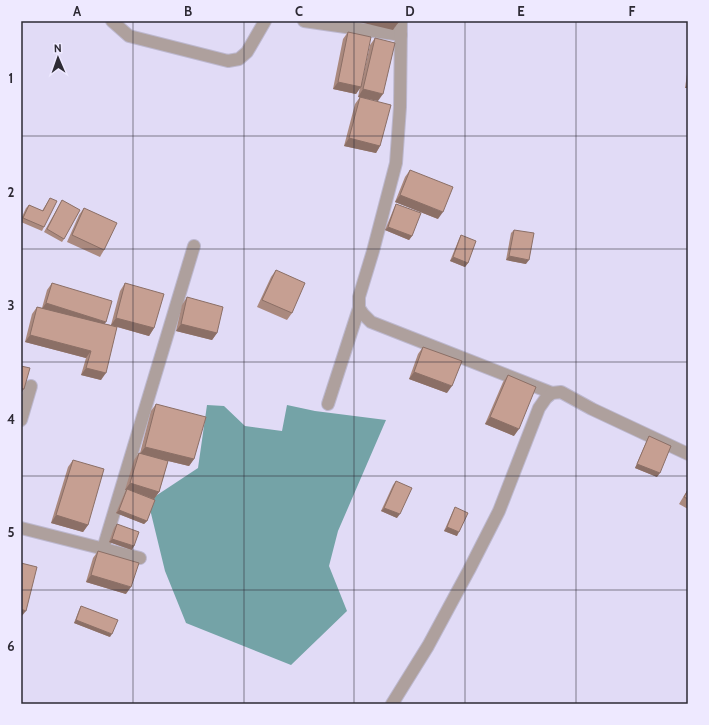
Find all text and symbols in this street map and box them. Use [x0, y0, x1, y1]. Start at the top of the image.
text: A [73, 3, 82, 19]
text: B [184, 3, 192, 19]
text: C [295, 3, 303, 19]
text: D [405, 3, 415, 19]
text: E [517, 3, 525, 19]
text: F [629, 3, 636, 19]
north arrow [38, 38, 78, 78]
text: N [54, 41, 62, 55]
text: 1 [9, 70, 13, 86]
text: 2 [8, 184, 15, 200]
text: 3 [7, 297, 15, 313]
text: 4 [7, 411, 15, 427]
text: 5 [8, 524, 15, 540]
text: 6 [7, 638, 15, 654]

